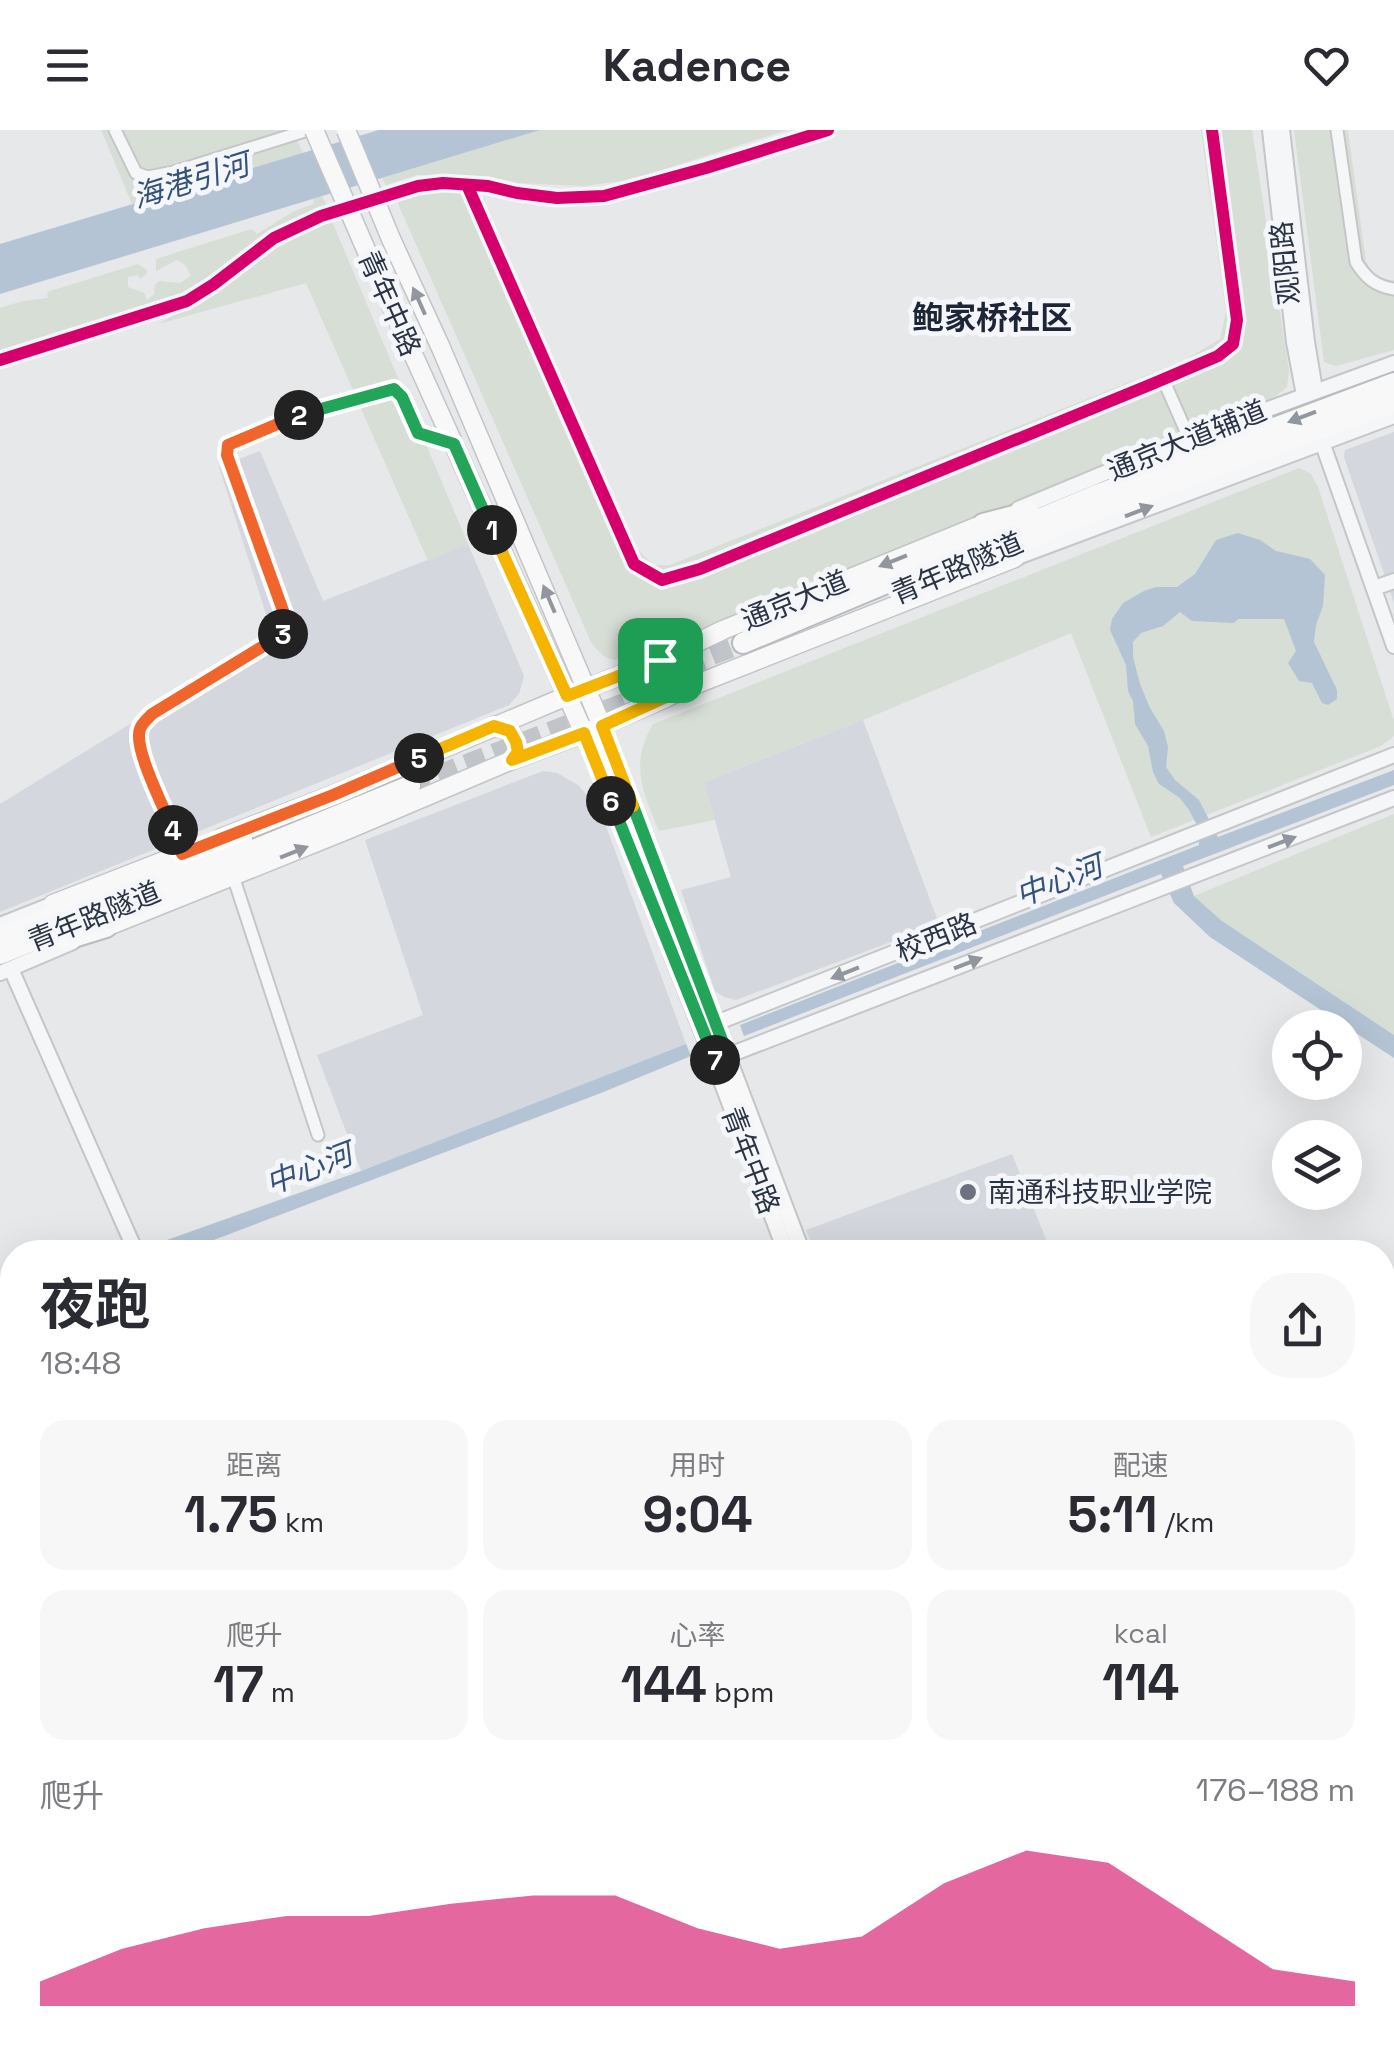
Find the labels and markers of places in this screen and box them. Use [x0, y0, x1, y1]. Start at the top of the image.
pin: 2 [274, 390, 324, 440]
pin: 1 [467, 505, 517, 555]
pin: 3 [258, 609, 308, 659]
pin [618, 618, 703, 703]
pin: 5 [394, 733, 444, 783]
pin: 6 [586, 776, 636, 826]
pin: 4 [148, 805, 198, 855]
pin: 7 [690, 1035, 740, 1085]
place label: 南通科技职业学院 [988, 1174, 1212, 1210]
marker: 南通科技职业学院 [957, 1181, 979, 1203]

